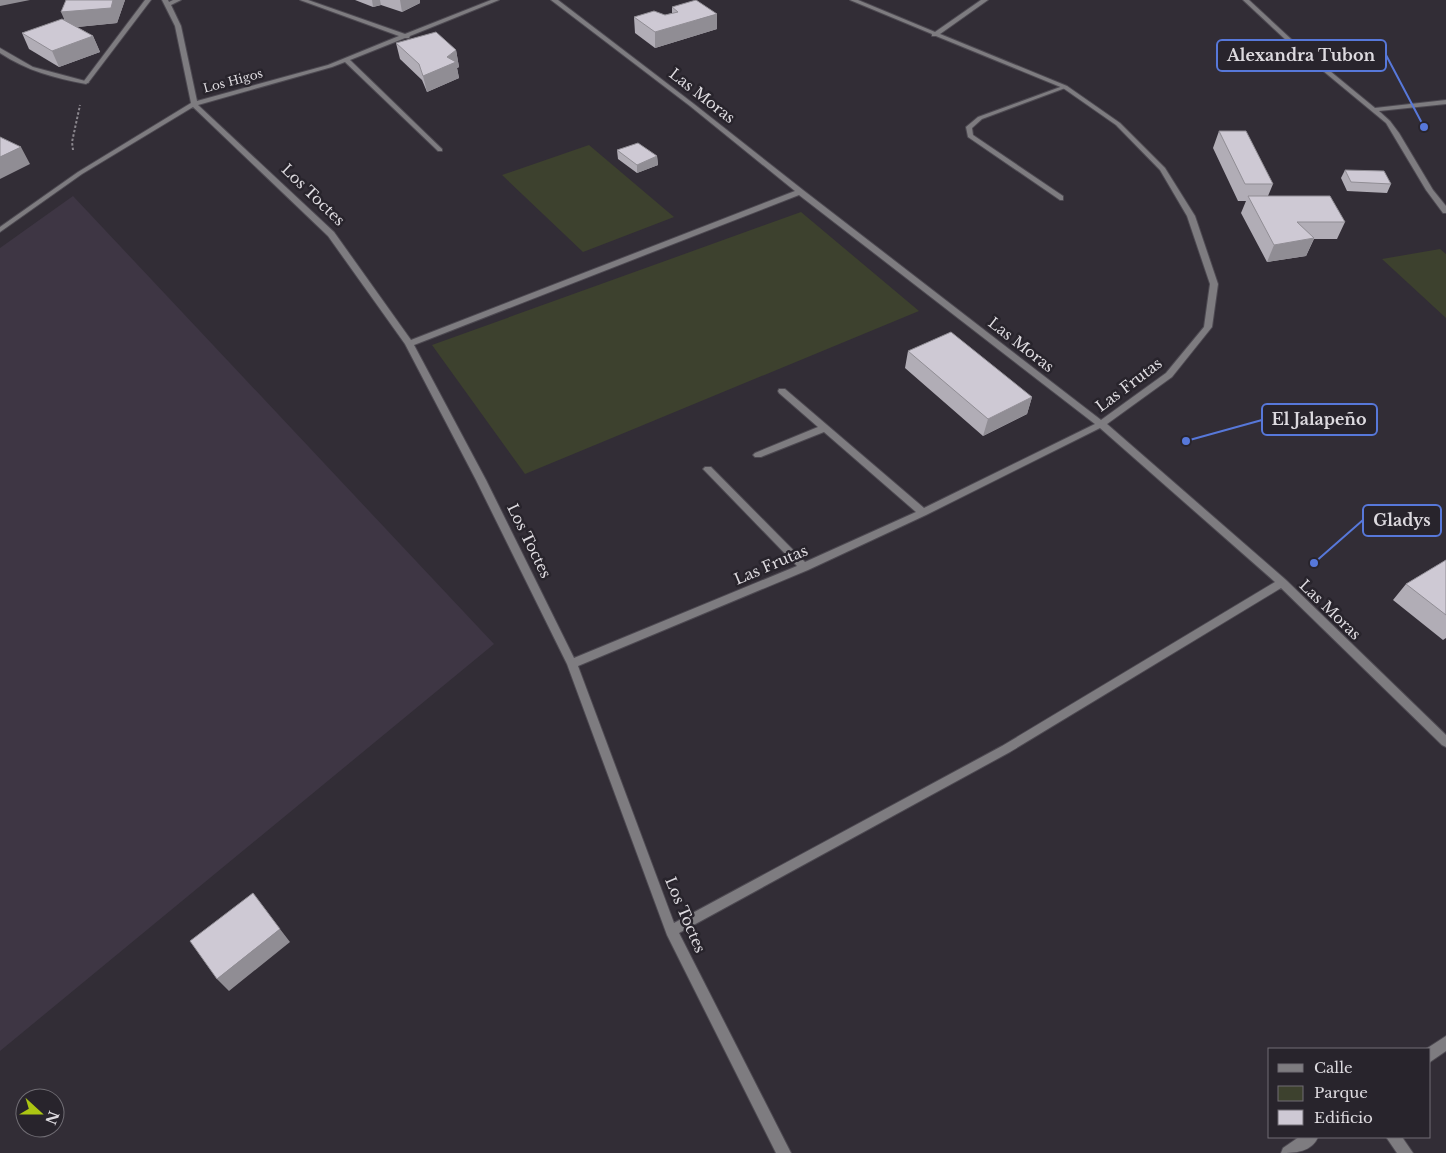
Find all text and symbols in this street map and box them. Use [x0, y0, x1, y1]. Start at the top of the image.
callout: Alexandra Tubon [1217, 40, 1386, 71]
text: Alexandra Tubon [1226, 45, 1375, 65]
street label: Las Moras [666, 64, 739, 127]
street label: Los Higos [201, 65, 264, 96]
street label: Los Toctes [278, 160, 349, 230]
street label: Las Moras [985, 313, 1058, 376]
street label: Las Frutas [1092, 353, 1166, 416]
callout: El Jalapeño [1262, 404, 1377, 435]
text: El Jalapeño [1272, 409, 1367, 429]
street label: Los Toctes [503, 500, 556, 581]
callout: Gladys [1363, 505, 1441, 536]
text: Gladys [1373, 510, 1431, 530]
street label: Las Frutas [731, 540, 811, 589]
street label: Las Moras [1296, 576, 1365, 644]
street label: Los Toctes [661, 874, 710, 956]
legend [1268, 1048, 1431, 1138]
text: Calle [1314, 1058, 1353, 1077]
text: Parque [1314, 1083, 1368, 1102]
north arrow [15, 1088, 65, 1138]
text: N [41, 1108, 63, 1127]
text: Edificio [1314, 1108, 1373, 1127]

